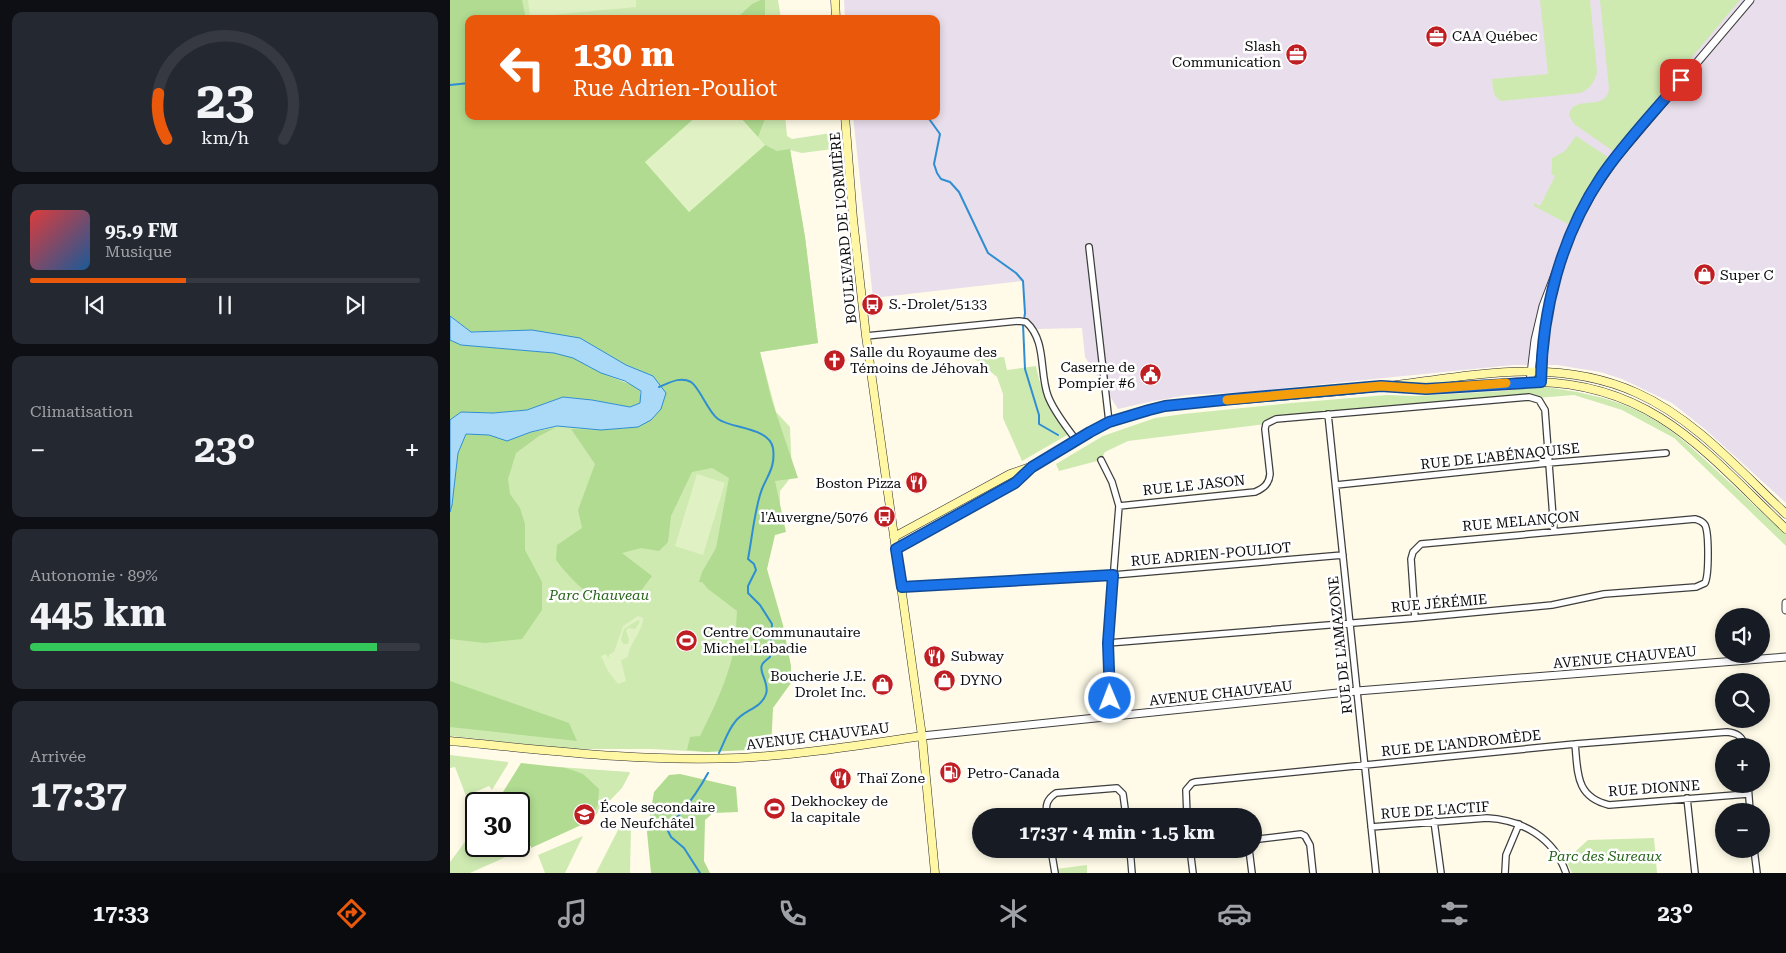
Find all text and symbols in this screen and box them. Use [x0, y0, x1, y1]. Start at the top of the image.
office icon: CAA Québec [1424, 24, 1448, 48]
place label: CAA Québec [1452, 28, 1538, 44]
text: 130 m [573, 34, 674, 75]
icon: left [490, 35, 555, 100]
place label: Slash Communication [1172, 38, 1281, 70]
office icon: Slash Communication [1285, 42, 1309, 66]
pin [1660, 59, 1702, 101]
icon: arrive [1667, 66, 1695, 94]
text: 23 [196, 70, 254, 131]
text: Rue Adrien-Pouliot [573, 76, 777, 101]
text: km/h [201, 127, 249, 148]
street label: BOULEVARD DE L'ORMIÈRE [827, 131, 859, 325]
text: 95.9 FM [105, 219, 178, 242]
text: Musique [105, 242, 172, 261]
shop icon: Super C [1692, 263, 1716, 287]
place label: Super C [1720, 267, 1774, 283]
icon: previous [81, 291, 109, 319]
icon: pause [211, 291, 239, 319]
icon: next [341, 291, 369, 319]
bus stop icon: S.-Drolet/5133 [861, 292, 885, 316]
place label: S.-Drolet/5133 [889, 296, 987, 312]
place label: Salle du Royaume des Témoins de Jéhovah [850, 344, 997, 376]
church icon: Salle du Royaume des Témoins de Jéhovah [822, 348, 846, 372]
place label: Caserne de Pompier #6 [1058, 359, 1135, 391]
public building icon: Caserne de Pompier #6 [1139, 363, 1163, 387]
text: Climatisation [30, 402, 133, 421]
text: 23° [194, 427, 256, 471]
text: − [30, 434, 46, 467]
text: + [404, 434, 420, 467]
street label: RUE DE L'ABÉNAQUISE [1420, 440, 1580, 472]
restaurant icon: Boston Pizza [905, 471, 929, 495]
street label: RUE LE JASON [1142, 472, 1246, 498]
place label: Boston Pizza [816, 475, 901, 491]
bus stop icon: l'Auvergne/5076 [872, 505, 896, 529]
street label: RUE MELANÇON [1462, 508, 1580, 534]
place label: l'Auvergne/5076 [761, 509, 868, 525]
street label: RUE ADRIEN-POULIOT [1130, 539, 1292, 569]
text: Autonomie · 89% [30, 566, 158, 585]
street label: RUE DE L'AMAZONE [1325, 575, 1355, 715]
park label: Parc Chauveau [548, 587, 649, 603]
text: 445 km [30, 591, 166, 635]
street label: RUE JÉRÉMIE [1390, 591, 1488, 615]
map controls [1715, 608, 1770, 858]
button: sound [1715, 608, 1770, 663]
place label: Centre Communautaire Michel Labadie [703, 624, 861, 656]
sports icon: Centre Communautaire Michel Labadie [675, 628, 699, 652]
street label: AVENUE CHAUVEAU [1552, 643, 1698, 671]
restaurant icon: Subway [923, 644, 947, 668]
place label: Subway [951, 648, 1005, 664]
place label: Boucherie J.E. Drolet Inc. [770, 668, 866, 700]
shop icon: DYNO [932, 668, 956, 692]
position arrow [1083, 671, 1135, 723]
shop icon: Boucherie J.E. Drolet Inc. [870, 672, 894, 696]
place label: DYNO [960, 672, 1002, 688]
button: search [1715, 673, 1770, 728]
street label: AVENUE CHAUVEAU [1148, 678, 1294, 708]
street label: AVENUE CHAUVEAU [745, 719, 891, 753]
street label: RUE DE L'ANDROMÈDE [1380, 727, 1542, 759]
button: + [1715, 738, 1770, 793]
text: Arrivée [30, 747, 86, 766]
fuel station icon: Petro-Canada [939, 761, 963, 785]
place label: Petro-Canada [967, 765, 1060, 781]
restaurant icon: Thaï Zone [829, 766, 853, 790]
place label: Thaï Zone [857, 770, 925, 786]
text: 17:37 [30, 772, 127, 816]
street label: RUE DIONNE [1608, 777, 1700, 799]
speed limit sign: 30 [465, 792, 530, 857]
place label: Dekhockey de la capitale [791, 793, 888, 825]
sports icon: Dekhockey de la capitale [763, 797, 787, 821]
street label: RUE DE L'ACTIF [1380, 798, 1490, 822]
place label: École secondaire de Neufchâtel [600, 799, 715, 831]
school or university icon: École secondaire de Neufchâtel [572, 803, 596, 827]
button: − [1715, 803, 1770, 858]
text: 17:37 · 4 min · 1.5 km [1019, 821, 1215, 844]
park label: Parc des Sureaux [1547, 848, 1662, 864]
icon: directions [334, 896, 369, 931]
icon: music [555, 896, 590, 931]
icon: phone [775, 896, 810, 931]
icon: climate [996, 896, 1031, 931]
icon: car [1217, 896, 1252, 931]
icon: filters [1437, 896, 1472, 931]
text: 17:33 [93, 901, 149, 926]
text: 23° [1658, 901, 1693, 926]

